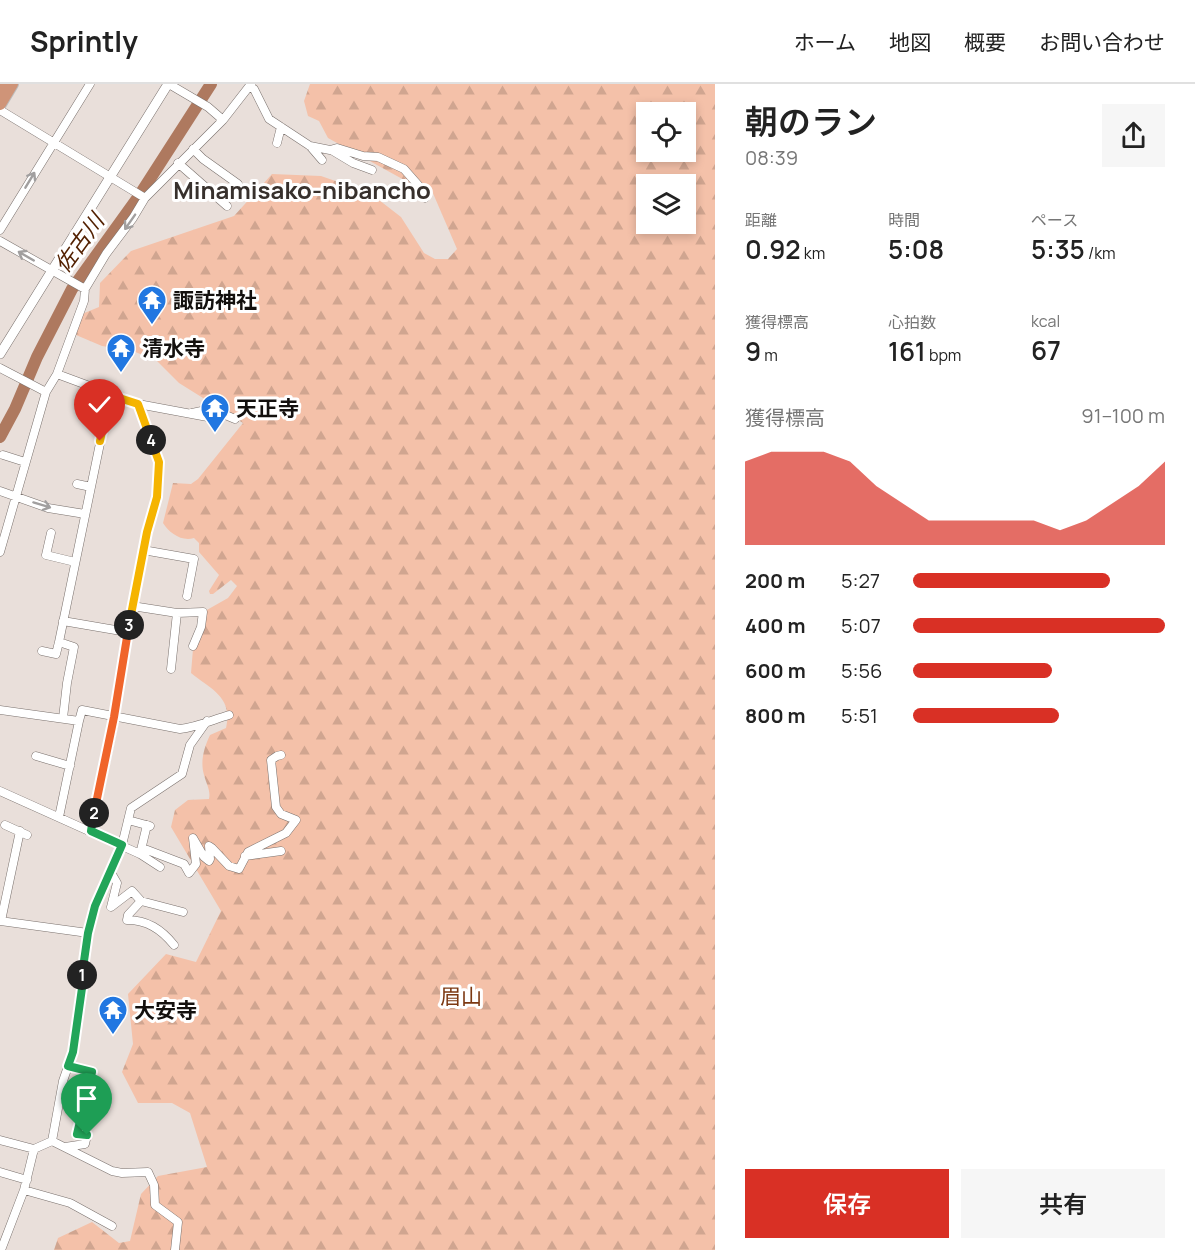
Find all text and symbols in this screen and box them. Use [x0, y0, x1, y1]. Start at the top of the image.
text: Sprintly [30, 22, 138, 60]
text: ホーム [794, 28, 856, 56]
text: 地図 [889, 28, 931, 56]
text: 概要 [964, 28, 1006, 56]
text: お問い合わせ [1039, 28, 1165, 56]
text: 朝のラン [745, 99, 877, 144]
map controls [636, 102, 696, 234]
button: locate [636, 102, 696, 162]
button: share [1102, 104, 1165, 167]
text: 08:39 [745, 144, 798, 171]
one-way arrow [25, 172, 37, 189]
district label: Minamisako-nibancho [173, 173, 431, 206]
button: layers [636, 174, 696, 234]
water label: 佐古川 [47, 206, 112, 279]
text: 距離 [745, 209, 777, 231]
text: 時間 [888, 209, 920, 231]
text: ペース [1031, 209, 1078, 231]
one-way arrow [124, 213, 136, 230]
text: 0.92 [745, 231, 801, 267]
text: 5:08 [888, 231, 944, 267]
text: 5:35 [1031, 231, 1085, 267]
text: km [801, 242, 825, 264]
text: /km [1085, 242, 1116, 264]
one-way arrow [18, 250, 35, 262]
temple icon: 諏訪神社 [136, 284, 168, 326]
place label: 諏訪神社 [173, 286, 257, 314]
text: kcal [1031, 310, 1060, 332]
text: 獲得標高 [745, 311, 809, 333]
text: 心拍数 [888, 311, 936, 333]
temple icon: 清水寺 [105, 332, 137, 374]
text: 67 [1031, 332, 1061, 368]
text: 9 [745, 333, 761, 369]
text: 161 [888, 333, 926, 369]
place label: 清水寺 [142, 334, 205, 362]
text: m [761, 344, 778, 366]
text: bpm [926, 344, 961, 366]
pin [74, 379, 125, 441]
icon: check [83, 388, 116, 421]
temple icon: 天正寺 [199, 392, 231, 434]
place label: 天正寺 [236, 394, 299, 422]
text: 91–100 m [1081, 402, 1165, 429]
text: 獲得標高 [745, 404, 825, 431]
pin: 4 [136, 425, 166, 455]
text: 4 [146, 429, 156, 451]
one-way arrow [32, 500, 51, 511]
text: 200 m [745, 567, 805, 594]
text: 5:27 [841, 567, 880, 594]
pin: 3 [114, 610, 144, 640]
text: 400 m [745, 612, 805, 639]
text: 5:07 [841, 612, 881, 639]
text: 3 [124, 614, 134, 636]
text: 600 m [745, 657, 806, 684]
text: 5:56 [841, 657, 883, 684]
text: 800 m [745, 702, 806, 729]
text: 5:51 [841, 702, 878, 729]
pin: 2 [79, 798, 109, 828]
text: 2 [89, 802, 99, 824]
pin: 1 [67, 960, 97, 990]
text: 1 [78, 964, 86, 986]
park label: 眉山 [440, 982, 482, 1010]
temple icon: 大安寺 [97, 994, 129, 1036]
place label: 大安寺 [134, 996, 197, 1024]
pin [61, 1073, 112, 1135]
icon: arrive [70, 1082, 103, 1115]
button: 保存 [745, 1169, 949, 1238]
button: 共有 [961, 1169, 1165, 1238]

